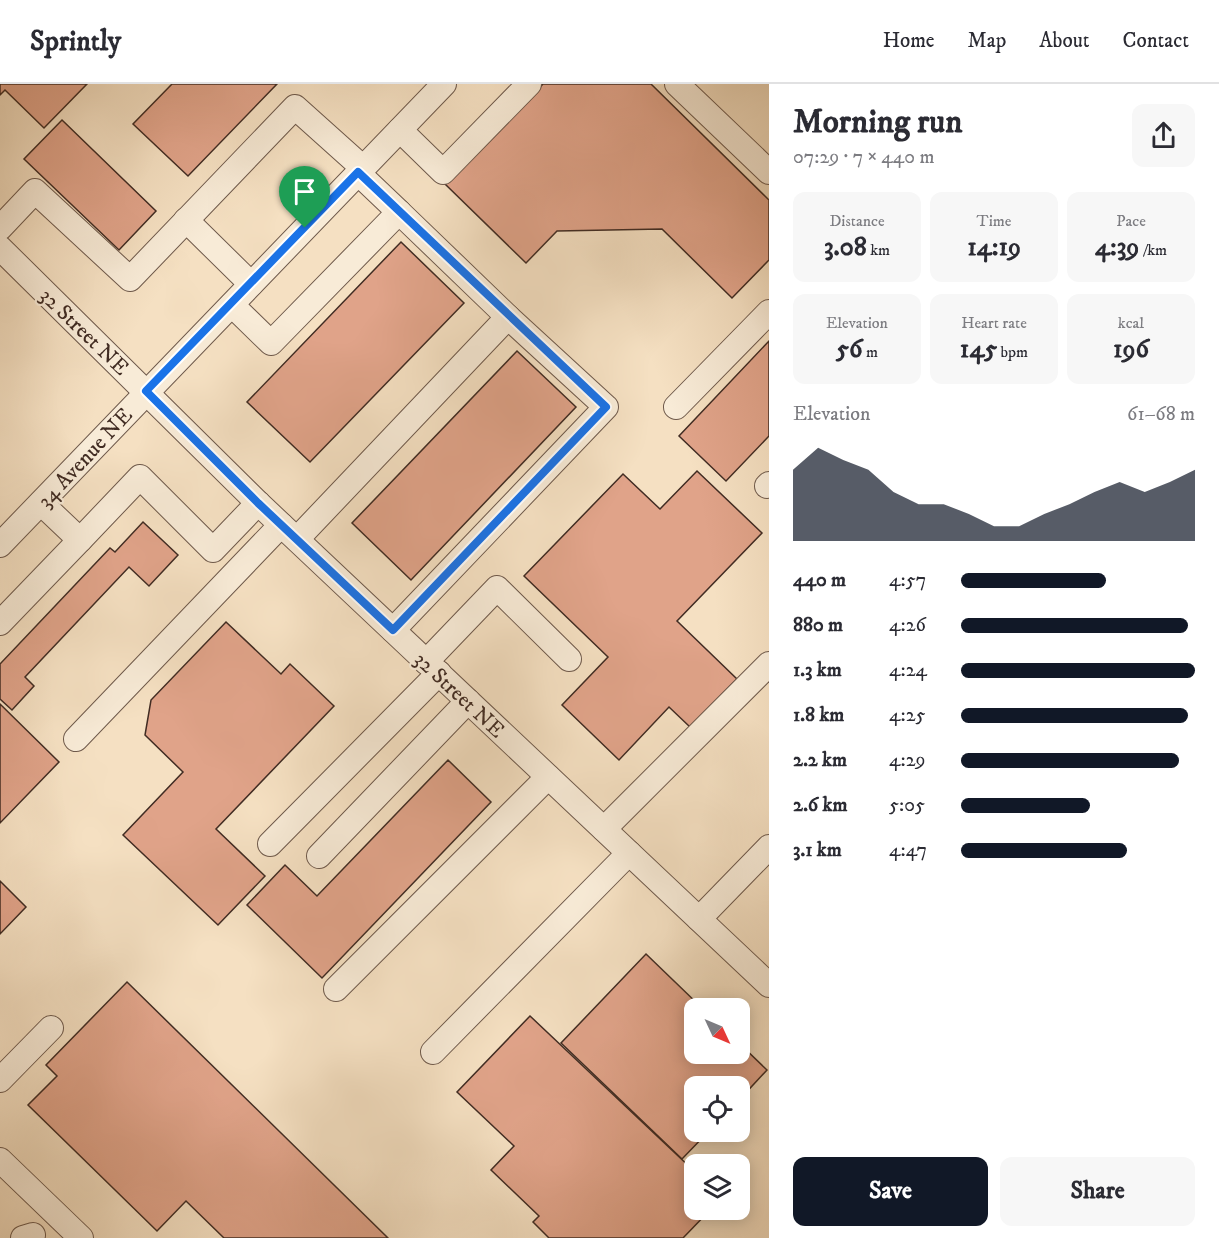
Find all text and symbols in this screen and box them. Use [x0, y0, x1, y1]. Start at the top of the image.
text: Sprintly [30, 24, 121, 59]
text: Home [883, 28, 935, 54]
text: Map [968, 28, 1006, 54]
text: About [1039, 28, 1090, 54]
text: Contact [1123, 28, 1189, 54]
text: Morning run [793, 102, 962, 143]
button: share [1132, 104, 1195, 167]
text: 07:29 · 7 × 440 m [793, 145, 934, 170]
pin [279, 166, 330, 228]
icon: arrive [288, 175, 321, 208]
text: Distance [829, 211, 885, 231]
text: Time [977, 211, 1011, 231]
text: Pace [1116, 211, 1146, 231]
text: 3.08 [824, 231, 867, 264]
text: 14:19 [967, 231, 1021, 264]
text: 4:39 [1095, 231, 1139, 264]
text: km [867, 240, 890, 260]
text: /km [1139, 240, 1167, 260]
street label: 32 Street NE [34, 283, 134, 381]
text: Elevation [826, 313, 888, 333]
text: Heart rate [961, 313, 1027, 333]
text: kcal [1118, 313, 1144, 333]
text: 56 [836, 333, 863, 366]
text: 145 [960, 333, 997, 366]
text: 196 [1113, 333, 1149, 366]
text: m [863, 342, 878, 362]
text: bpm [997, 342, 1028, 362]
street label: 34 Avenue NE [32, 402, 138, 514]
text: Elevation [793, 402, 870, 427]
text: 61–68 m [1127, 402, 1195, 427]
text: 440 m [793, 568, 846, 593]
text: 4:57 [889, 568, 926, 593]
text: 880 m [793, 613, 843, 638]
text: 4:26 [889, 613, 926, 638]
street label: 32 Street NE [408, 646, 510, 744]
text: 1.3 km [793, 658, 842, 683]
text: 4:24 [889, 658, 927, 683]
text: 1.8 km [793, 703, 844, 728]
text: 4:25 [889, 703, 925, 728]
text: 2.2 km [793, 748, 847, 773]
text: 4:29 [889, 748, 926, 773]
text: 2.6 km [793, 793, 848, 818]
text: 5:05 [889, 793, 925, 818]
text: 3.1 km [793, 838, 842, 863]
text: 4:47 [889, 838, 927, 863]
north arrow [684, 998, 750, 1064]
map controls [684, 998, 750, 1220]
button: locate [684, 1076, 750, 1142]
button: layers [684, 1154, 750, 1220]
button: Save [793, 1157, 988, 1226]
button: Share [1000, 1157, 1195, 1226]

